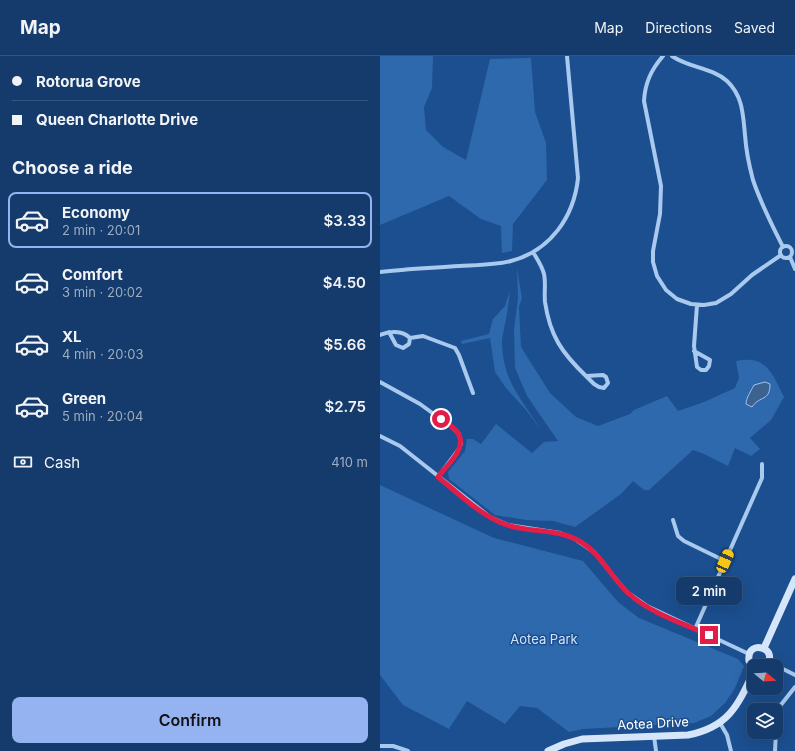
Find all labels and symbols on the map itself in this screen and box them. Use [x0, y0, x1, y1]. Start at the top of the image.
route start [432, 410, 450, 428]
car [715, 548, 735, 574]
callout: 2 min [676, 577, 742, 605]
route end [700, 626, 718, 644]
park label: Aotea Park [510, 631, 578, 647]
north arrow [747, 659, 783, 695]
street label: Aotea Drive [617, 713, 689, 733]

